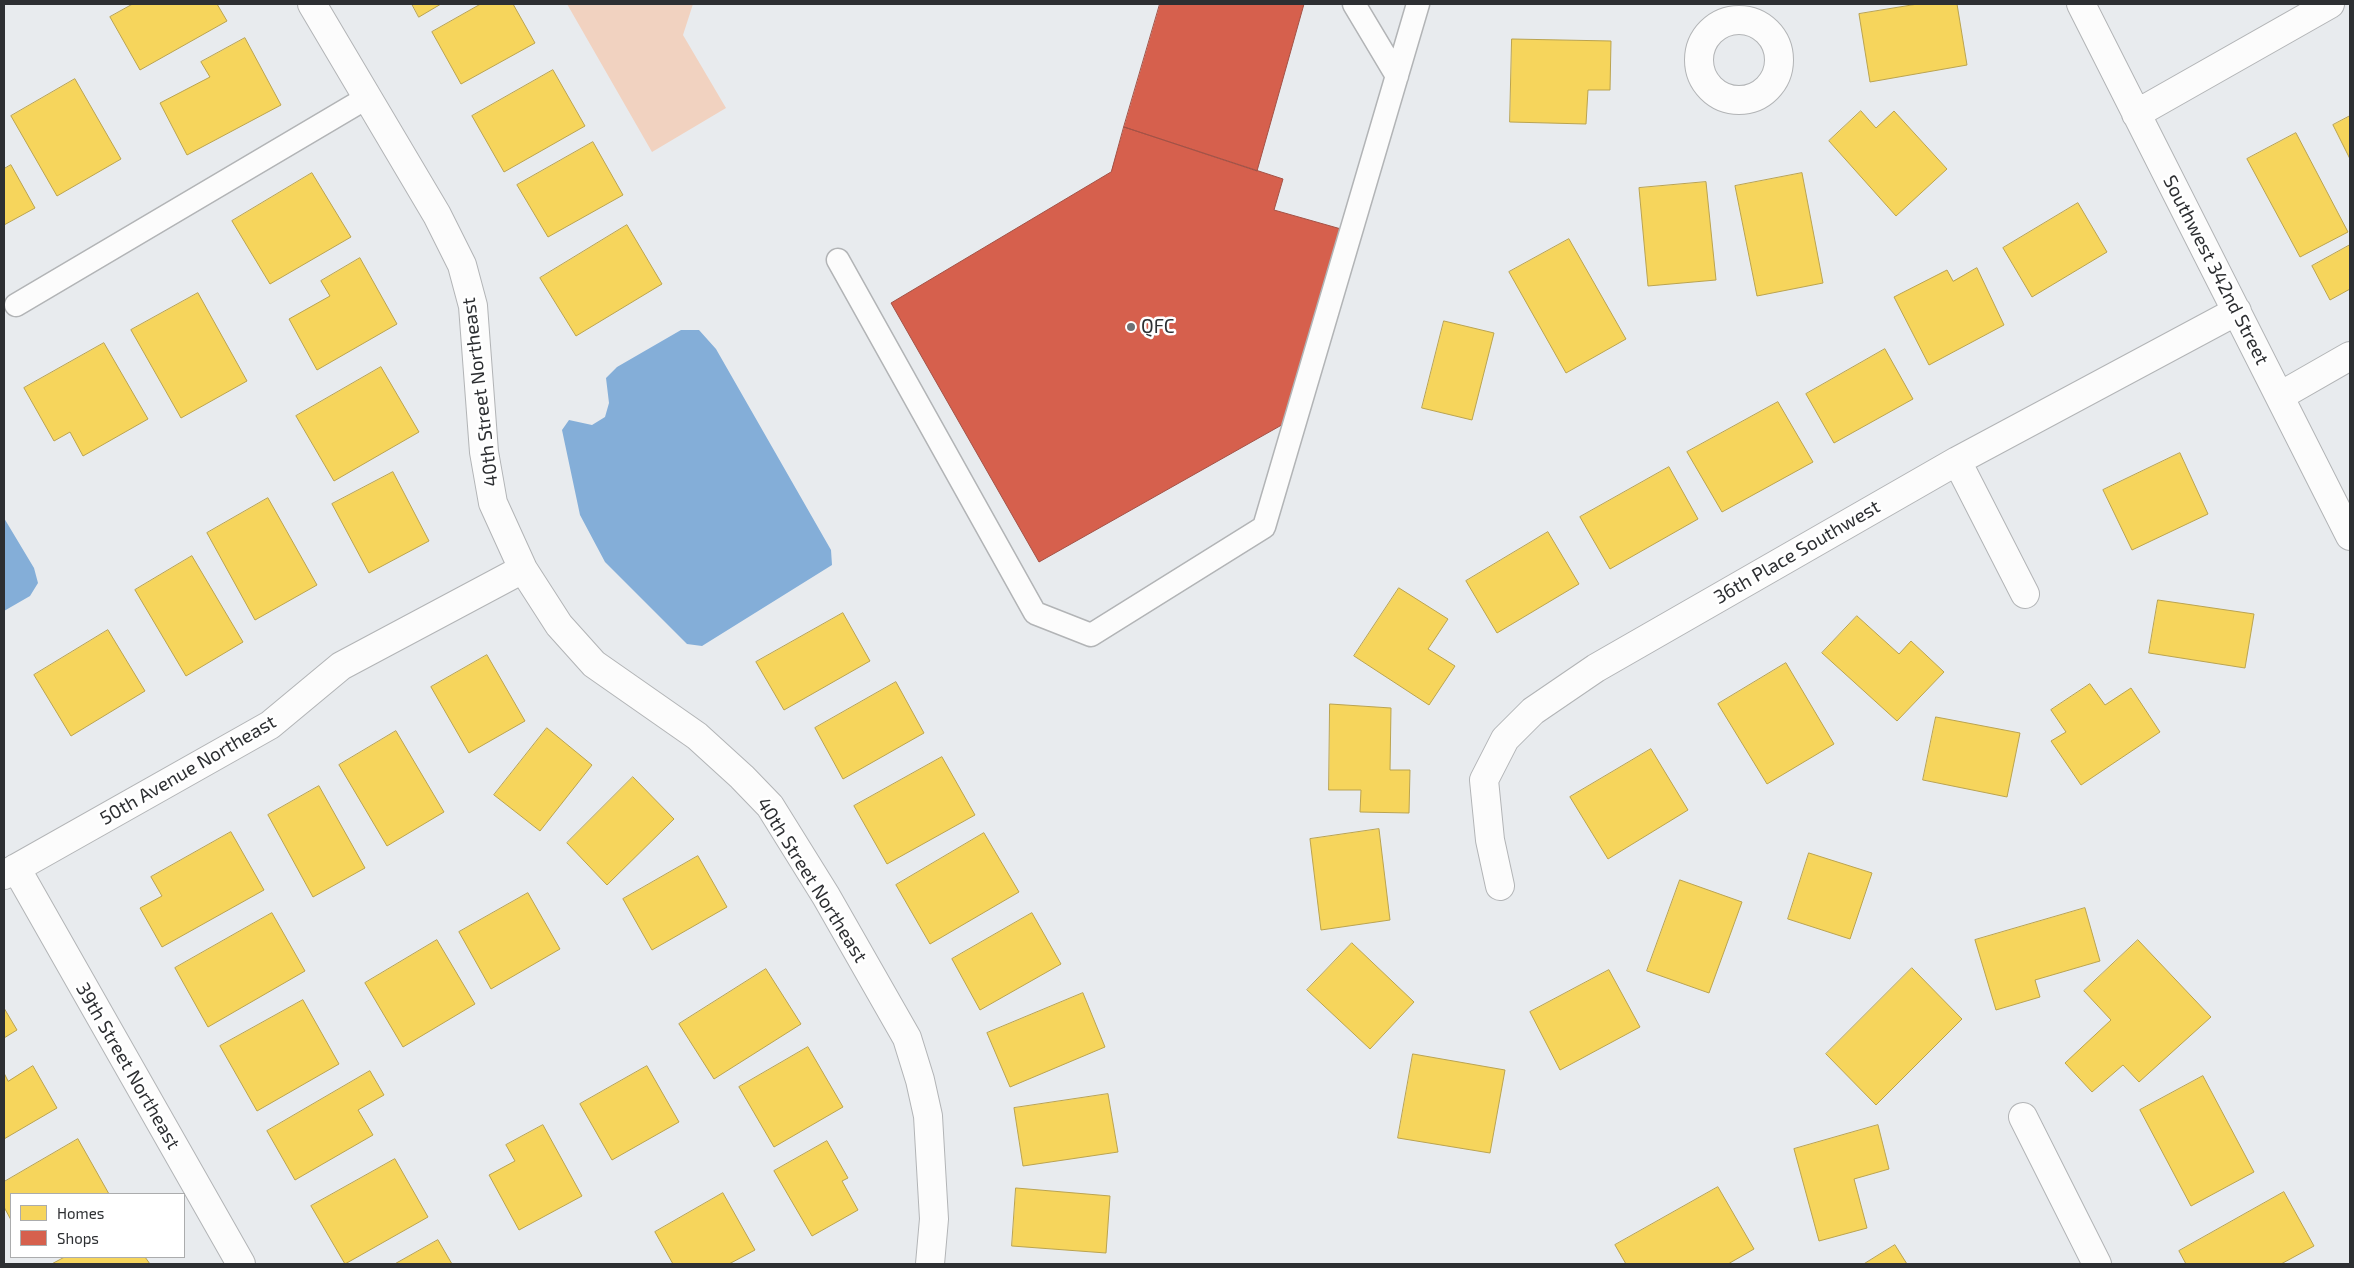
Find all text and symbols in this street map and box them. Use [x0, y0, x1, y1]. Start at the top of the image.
street label: Southwest 342nd Street [2158, 172, 2274, 368]
street label: 40th Street Northeast [457, 296, 503, 488]
place label: QFC [1141, 316, 1175, 338]
marker: QFC [1125, 321, 1137, 333]
street label: 36th Place Southwest [1710, 495, 1884, 609]
street label: 50th Avenue Northeast [96, 710, 280, 830]
street label: 40th Street Northeast [752, 793, 872, 967]
street label: 39th Street Northeast [71, 979, 185, 1153]
legend [10, 1193, 185, 1258]
text: Homes [57, 1204, 104, 1222]
text: Shops [57, 1229, 99, 1247]

